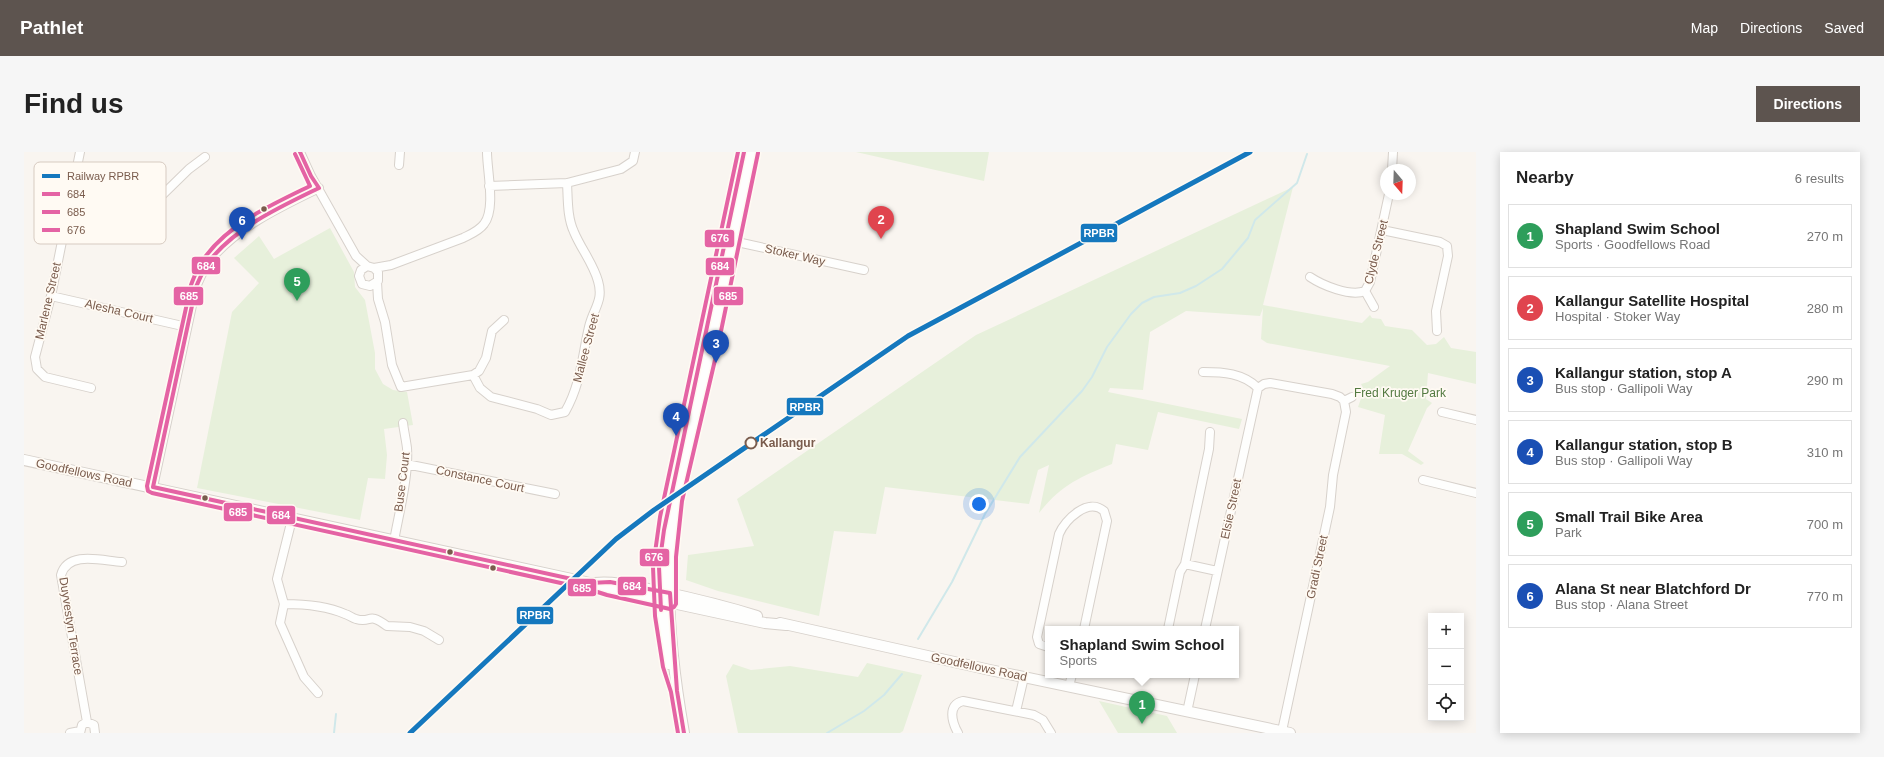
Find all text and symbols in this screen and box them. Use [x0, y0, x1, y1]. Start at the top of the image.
text: Pathlet [20, 17, 83, 38]
text: Map [1691, 20, 1718, 36]
text: Directions [1740, 20, 1802, 36]
text: Saved [1824, 20, 1864, 36]
button: Directions [1756, 86, 1860, 122]
text: Find us [24, 88, 124, 119]
legend [34, 162, 166, 244]
north arrow [1380, 164, 1416, 200]
text: Nearby [1516, 168, 1574, 187]
text: Railway RPBR [67, 170, 139, 182]
text: 6 results [1795, 171, 1844, 186]
text: 684 [67, 188, 85, 200]
unlabelled marker [259, 204, 269, 214]
text: 685 [67, 206, 85, 218]
pin: 2 [868, 206, 894, 239]
pin: 6 [229, 207, 255, 240]
street label: Clyde Street [1361, 218, 1391, 286]
text: Shapland Swim School [1555, 220, 1720, 237]
line badge: RPBR [1080, 223, 1118, 243]
text: 676 [67, 224, 85, 236]
text: RPBR [1083, 227, 1115, 239]
line badge: 676 [704, 229, 735, 248]
text: 1 [1526, 229, 1534, 244]
text: 270 m [1807, 229, 1843, 244]
text: 676 [711, 232, 729, 244]
text: Sports · Goodfellows Road [1555, 237, 1710, 252]
street label: Stoker Way [763, 241, 827, 269]
line badge: 684 [191, 256, 221, 275]
line badge: 684 [705, 257, 735, 276]
street label: Marlene Street [32, 260, 64, 341]
text: 684 [197, 260, 216, 272]
text: 684 [711, 260, 730, 272]
pin: 5 [284, 268, 310, 301]
line badge: 685 [173, 286, 204, 306]
line badge: 685 [713, 286, 744, 306]
text: 685 [180, 290, 198, 302]
text: 685 [719, 290, 737, 302]
text: Kallangur Satellite Hospital [1555, 292, 1749, 309]
street label: Alesha Court [84, 296, 155, 326]
text: 2 [1526, 301, 1534, 316]
text: 280 m [1807, 301, 1843, 316]
text: Hospital · Stoker Way [1555, 309, 1680, 324]
street label: Mallee Street [570, 311, 602, 384]
pin: 3 [703, 330, 729, 363]
text: Kallangur station, stop A [1555, 364, 1732, 381]
text: 3 [1526, 373, 1534, 388]
text: 290 m [1807, 373, 1843, 388]
text: Bus stop · Gallipoli Way [1555, 381, 1693, 396]
park label: Fred Kruger Park [1354, 386, 1447, 400]
line badge: RPBR [786, 397, 824, 416]
text: RPBR [789, 401, 821, 413]
pin: 4 [663, 403, 689, 436]
marker: Kallangur [744, 436, 758, 450]
place label: Kallangur [760, 436, 816, 450]
text: Kallangur station, stop B [1555, 436, 1733, 453]
text: 4 [1526, 445, 1534, 460]
text: 310 m [1807, 445, 1843, 460]
street label: Buse Court [391, 451, 413, 513]
text: Bus stop · Gallipoli Way [1555, 453, 1693, 468]
street label: Goodfellows Road [35, 456, 133, 490]
street label: Constance Court [435, 463, 526, 495]
street label: Elsie Street [1218, 477, 1244, 540]
unlabelled marker [200, 493, 210, 503]
your location [969, 494, 989, 514]
line badge: 685 [223, 502, 253, 522]
line badge: 684 [266, 505, 296, 525]
text: 685 [229, 506, 247, 518]
text: Small Trail Bike Area [1555, 508, 1703, 525]
text: 684 [272, 509, 291, 521]
text: 5 [1526, 517, 1534, 532]
text: 700 m [1807, 517, 1843, 532]
text: Park [1555, 525, 1582, 540]
street label: Gradi Street [1303, 533, 1331, 600]
unlabelled marker [445, 547, 455, 557]
line badge: 676 [639, 548, 670, 567]
text: 676 [645, 551, 663, 563]
unlabelled marker [488, 563, 498, 573]
street label: Duyvestyn Terrace [56, 576, 86, 676]
line badge: 684 [617, 576, 647, 596]
line badge: 685 [567, 578, 597, 597]
text: 684 [623, 580, 642, 592]
text: Alana St near Blatchford Dr [1555, 580, 1751, 597]
text: 685 [573, 582, 591, 594]
text: 6 [1526, 589, 1534, 604]
text: 770 m [1807, 589, 1843, 604]
text: Bus stop · Alana Street [1555, 597, 1688, 612]
line badge: RPBR [516, 606, 554, 625]
text: RPBR [519, 609, 551, 621]
map controls [1428, 613, 1464, 721]
button: + [1428, 613, 1464, 649]
popup [1045, 626, 1239, 678]
text: Shapland Swim School [1059, 636, 1225, 653]
button: − [1428, 649, 1464, 685]
street label: Goodfellows Road [930, 650, 1028, 684]
text: Sports [1059, 653, 1097, 668]
button: locate [1428, 685, 1464, 721]
pin: 1 [1129, 691, 1155, 724]

